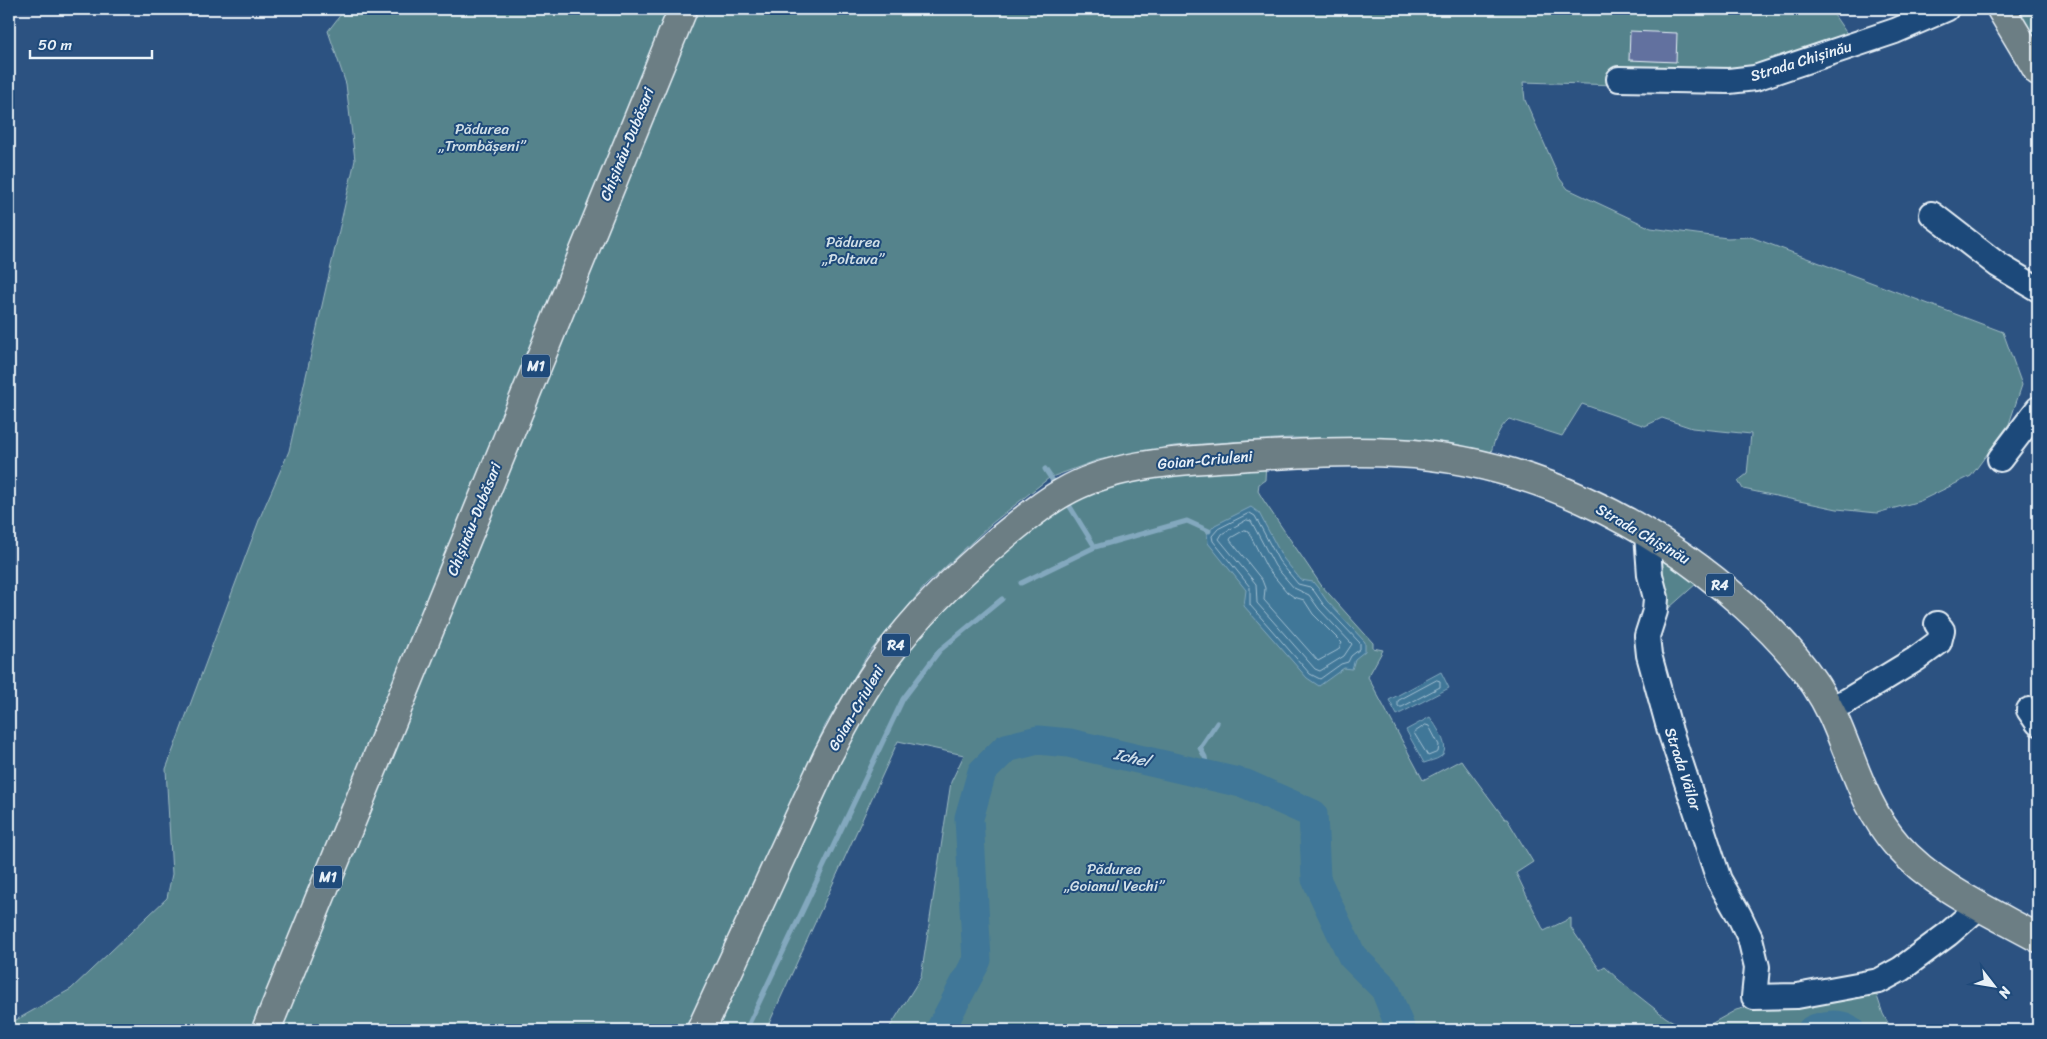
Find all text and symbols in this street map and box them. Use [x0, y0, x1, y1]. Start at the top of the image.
scale bar [30, 28, 152, 60]
text: 50 m [38, 32, 73, 58]
street label: Strada Chișinău [1747, 33, 1855, 89]
street label: Chișinău-Dubăsari [592, 83, 662, 205]
park label: Pădurea „Trombășeni” [438, 116, 527, 159]
park label: Pădurea „Poltava” [821, 229, 886, 272]
road number: M1 [522, 354, 550, 378]
street label: Goian-Criuleni [1156, 443, 1254, 477]
street label: Chișinău-Dubăsari [439, 458, 509, 580]
street label: Strada Chișinău [1591, 496, 1695, 572]
road number: R4 [1706, 574, 1734, 596]
road number: R4 [882, 634, 910, 656]
street label: Goian-Criuleni [821, 660, 891, 756]
street label: Strada Văilor [1657, 724, 1709, 815]
water label: Ichel [1110, 739, 1156, 776]
park label: Pădurea „Goianul Vechi” [1063, 856, 1166, 899]
road number: M1 [314, 866, 342, 889]
north arrow [1970, 962, 2020, 1012]
text: N [1991, 981, 2018, 1003]

